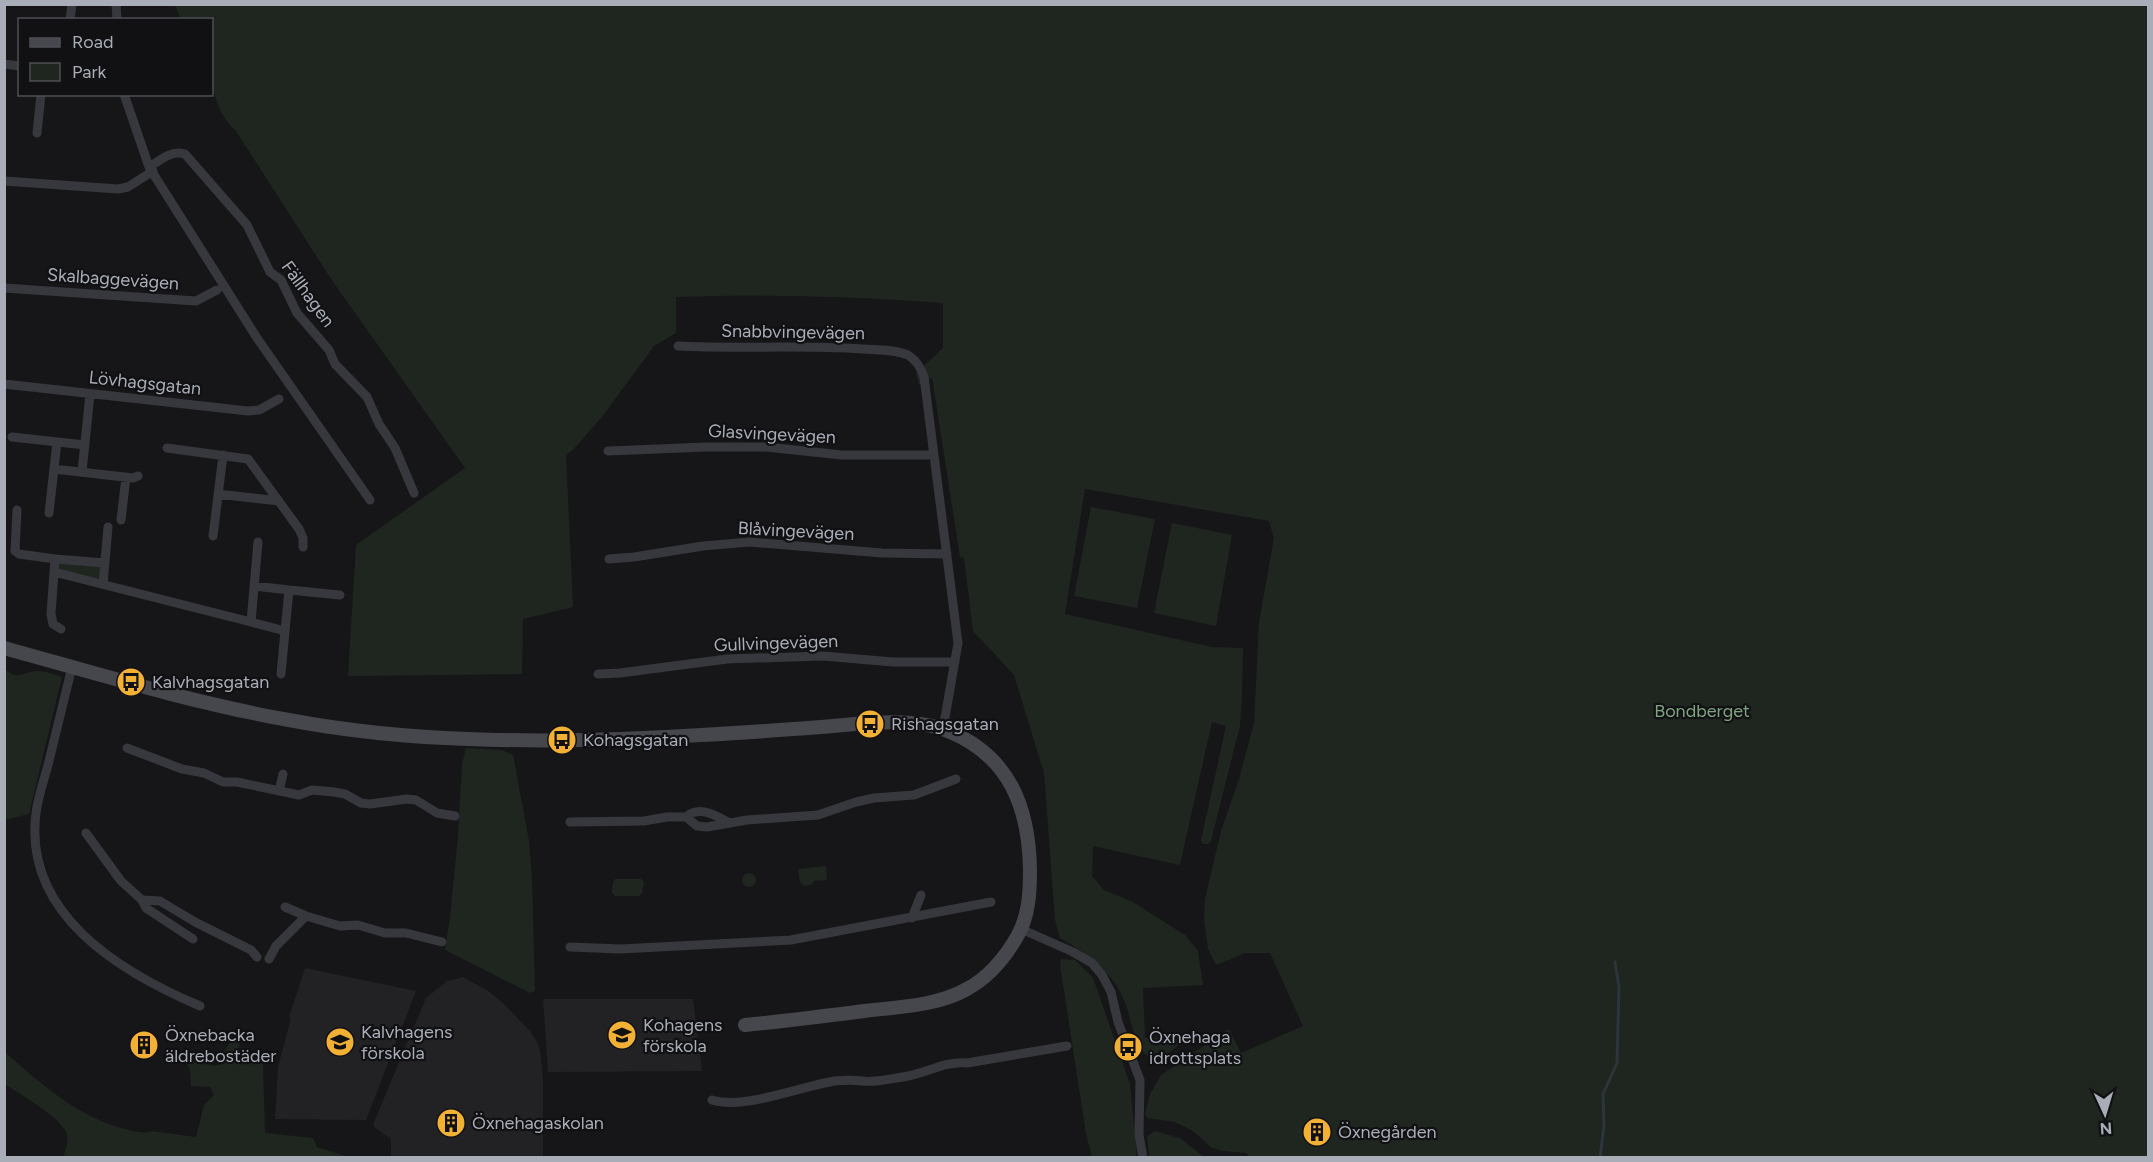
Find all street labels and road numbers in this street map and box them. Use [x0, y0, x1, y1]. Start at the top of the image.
street label: Fällhagen [277, 257, 339, 331]
street label: Skalbaggevägen [46, 263, 180, 295]
street label: Snabbvingevägen [721, 320, 865, 344]
street label: Lövhagsgatan [88, 366, 202, 400]
street label: Glasvingevägen [708, 420, 836, 448]
street label: Blåvingevägen [737, 517, 855, 545]
street label: Gullvingevägen [713, 630, 839, 656]

